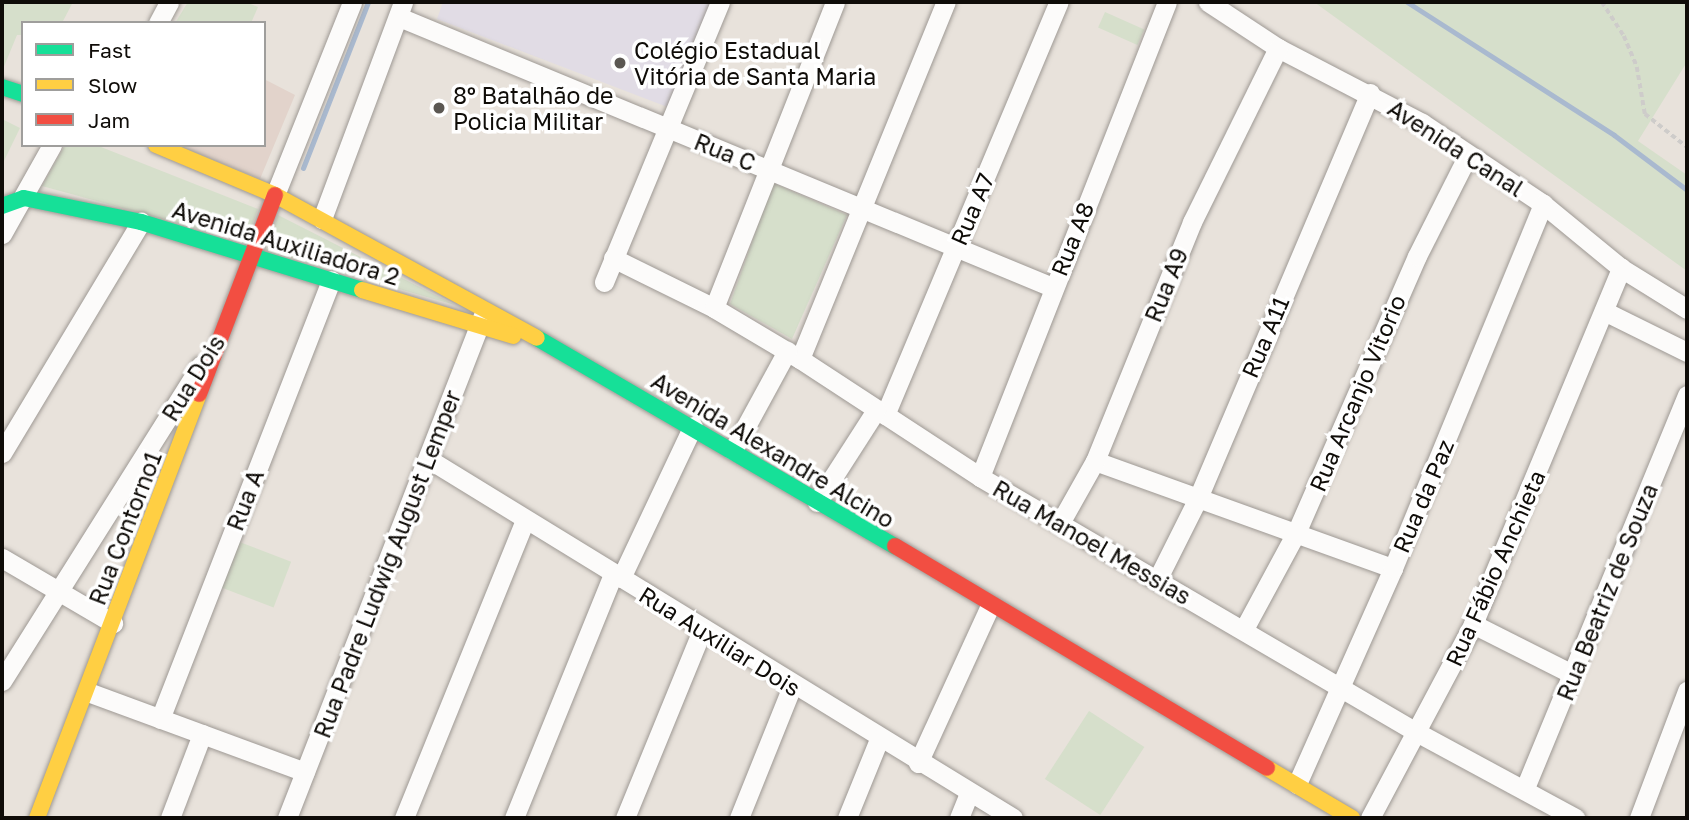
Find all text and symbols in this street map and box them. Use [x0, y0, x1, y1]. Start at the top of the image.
legend [21, 21, 266, 147]
place label: Colégio Estadual Vitória de Santa Maria [634, 36, 876, 90]
text: Fast [88, 37, 131, 63]
marker: Colégio Estadual Vitória de Santa Maria [612, 55, 628, 71]
text: Slow [88, 72, 137, 98]
place label: 8º Batalhão de Policia Militar [453, 81, 613, 135]
street label: Avenida Canal [1383, 94, 1529, 202]
marker: 8º Batalhão de Policia Militar [431, 100, 447, 116]
text: Jam [88, 107, 130, 133]
street label: Rua C [690, 127, 760, 177]
street label: Rua A7 [945, 169, 999, 249]
street label: Avenida Auxiliadora 2 [169, 195, 403, 291]
street label: Rua A8 [1045, 198, 1099, 280]
street label: Rua A9 [1139, 244, 1193, 326]
street label: Rua Arcanjo Vitorio [1303, 291, 1411, 495]
street label: Rua A11 [1236, 292, 1294, 382]
street label: Rua Dois [156, 330, 230, 426]
street label: Avenida Alexandre Alcino [647, 367, 899, 533]
street label: Rua Padre Ludwig August Lemper [308, 386, 466, 742]
street label: Rua da Paz [1387, 435, 1459, 557]
street label: Rua Contorno1 [83, 447, 167, 609]
street label: Rua A [221, 466, 269, 534]
street label: Rua Fábio Anchieta [1439, 466, 1551, 670]
street label: Rua Manoel Messias [988, 474, 1196, 610]
street label: Rua Beatriz de Souza [1551, 479, 1663, 705]
street label: Rua Auxiliar Dois [634, 580, 806, 702]

